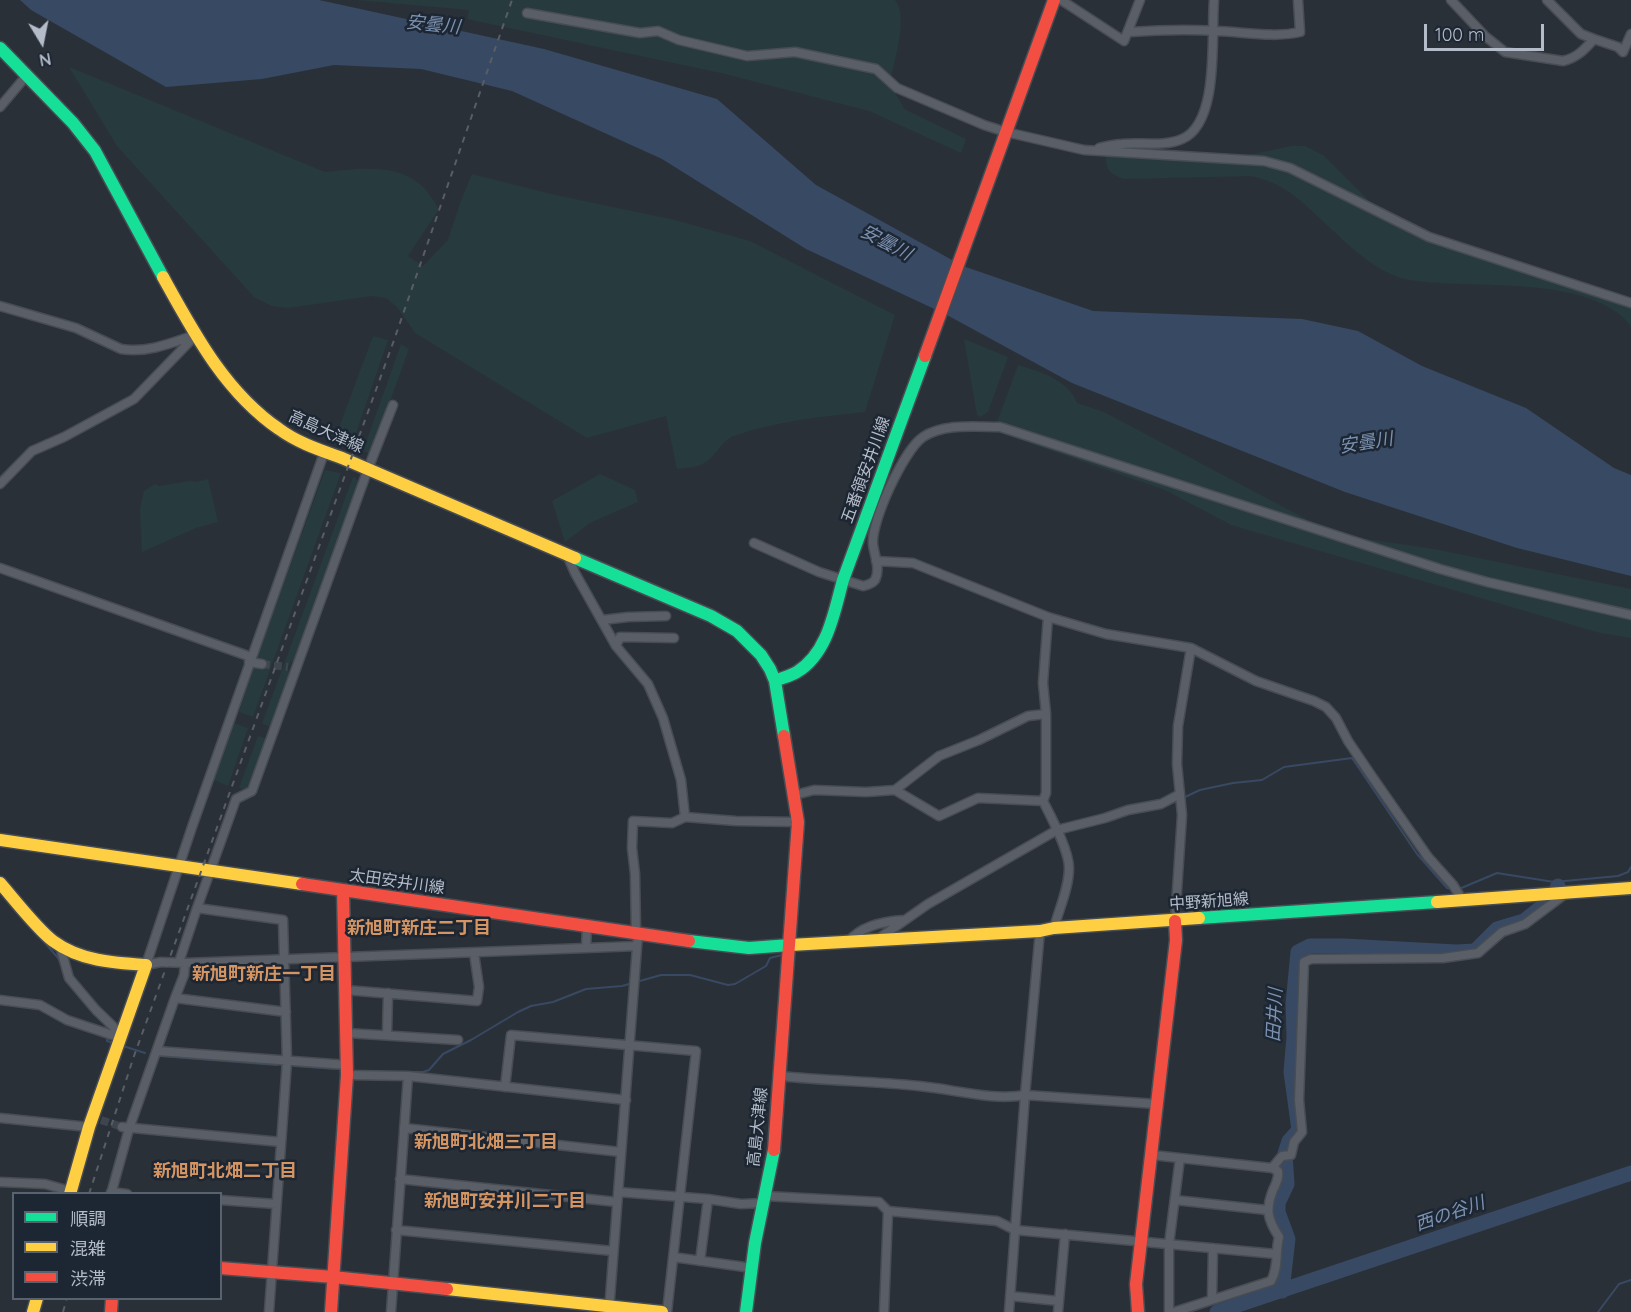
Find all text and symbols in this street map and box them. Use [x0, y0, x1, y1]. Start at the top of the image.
water label: 安曇川 [405, 11, 461, 39]
north arrow [12, 12, 72, 72]
scale bar [1427, 12, 1547, 50]
text: 100 m [1435, 23, 1484, 46]
text: N [38, 49, 53, 71]
water label: 安曇川 [857, 221, 915, 265]
street label: 高島大津線 [286, 407, 366, 457]
street label: 五番領安井川線 [838, 414, 894, 526]
water label: 安曇川 [1338, 428, 1394, 458]
street label: 太田安井川線 [348, 866, 446, 898]
street label: 中野新旭線 [1168, 890, 1250, 914]
district label: 新旭町新庄二丁目 [347, 918, 491, 940]
district label: 新旭町新庄一丁目 [192, 964, 336, 986]
water label: 田井川 [1263, 987, 1287, 1043]
street label: 高島大津線 [744, 1086, 772, 1168]
district label: 新旭町北畑三丁目 [414, 1132, 558, 1154]
district label: 新旭町北畑二丁目 [153, 1161, 297, 1183]
district label: 新旭町安井川二丁目 [424, 1191, 586, 1213]
legend [12, 1192, 222, 1300]
water label: 西の谷川 [1412, 1192, 1488, 1236]
text: 順調 [70, 1207, 106, 1230]
text: 混雑 [70, 1237, 106, 1260]
text: 渋滞 [70, 1267, 106, 1290]

